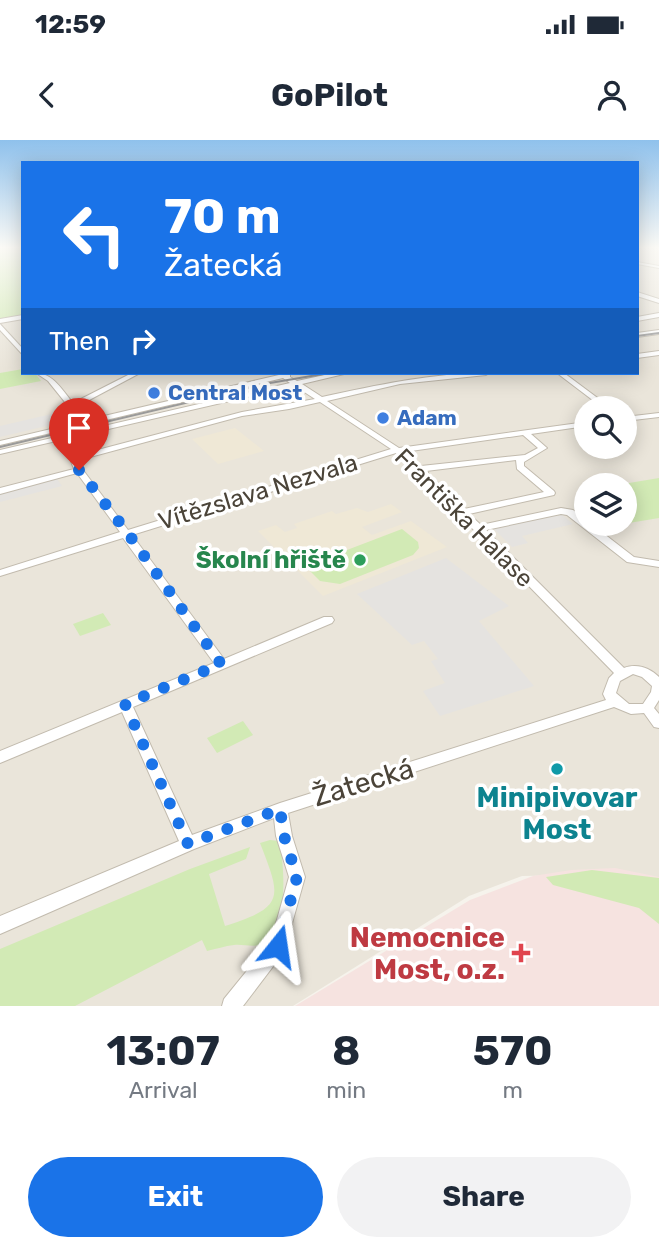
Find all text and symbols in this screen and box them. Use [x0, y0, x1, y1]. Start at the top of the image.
text: 12:59 [35, 9, 106, 40]
icon: back [28, 76, 66, 114]
text: GoPilot [271, 76, 388, 114]
icon: person [593, 76, 631, 114]
text: 70 m [164, 187, 281, 245]
icon: left [49, 189, 140, 280]
text: Žatecká [164, 246, 283, 284]
icon: right [124, 322, 162, 360]
text: Then [49, 326, 110, 357]
place label: Central Most [168, 380, 302, 405]
marker: Central Most [146, 385, 162, 401]
map controls [574, 396, 637, 536]
button: search [574, 396, 637, 459]
pin [49, 398, 109, 470]
place label: Adam [397, 405, 457, 430]
icon: arrive [60, 409, 98, 447]
marker: Adam [375, 410, 391, 426]
street label: Františka Halase [389, 443, 539, 593]
street label: Vítězslava Nezvala [155, 448, 361, 536]
button: layers [574, 473, 637, 536]
place label: Školní hřiště [196, 545, 346, 574]
marker: Školní hřiště [352, 552, 368, 568]
street label: Žatecká [309, 752, 418, 813]
marker: Minipivovar Most [549, 761, 565, 777]
place label: Minipivovar Most [477, 781, 638, 846]
position arrow [241, 909, 315, 983]
place label: Nemocnice Most, o.z. [350, 921, 505, 986]
marker: Nemocnice Most, o.z. [511, 943, 531, 963]
text: 13:07 [106, 1026, 220, 1076]
text: 8 [332, 1026, 361, 1076]
text: 570 [473, 1026, 553, 1076]
text: Arrival [129, 1076, 198, 1104]
text: min [326, 1076, 366, 1104]
text: m [502, 1076, 523, 1104]
button: Exit [28, 1157, 323, 1237]
button: Share [337, 1157, 631, 1237]

